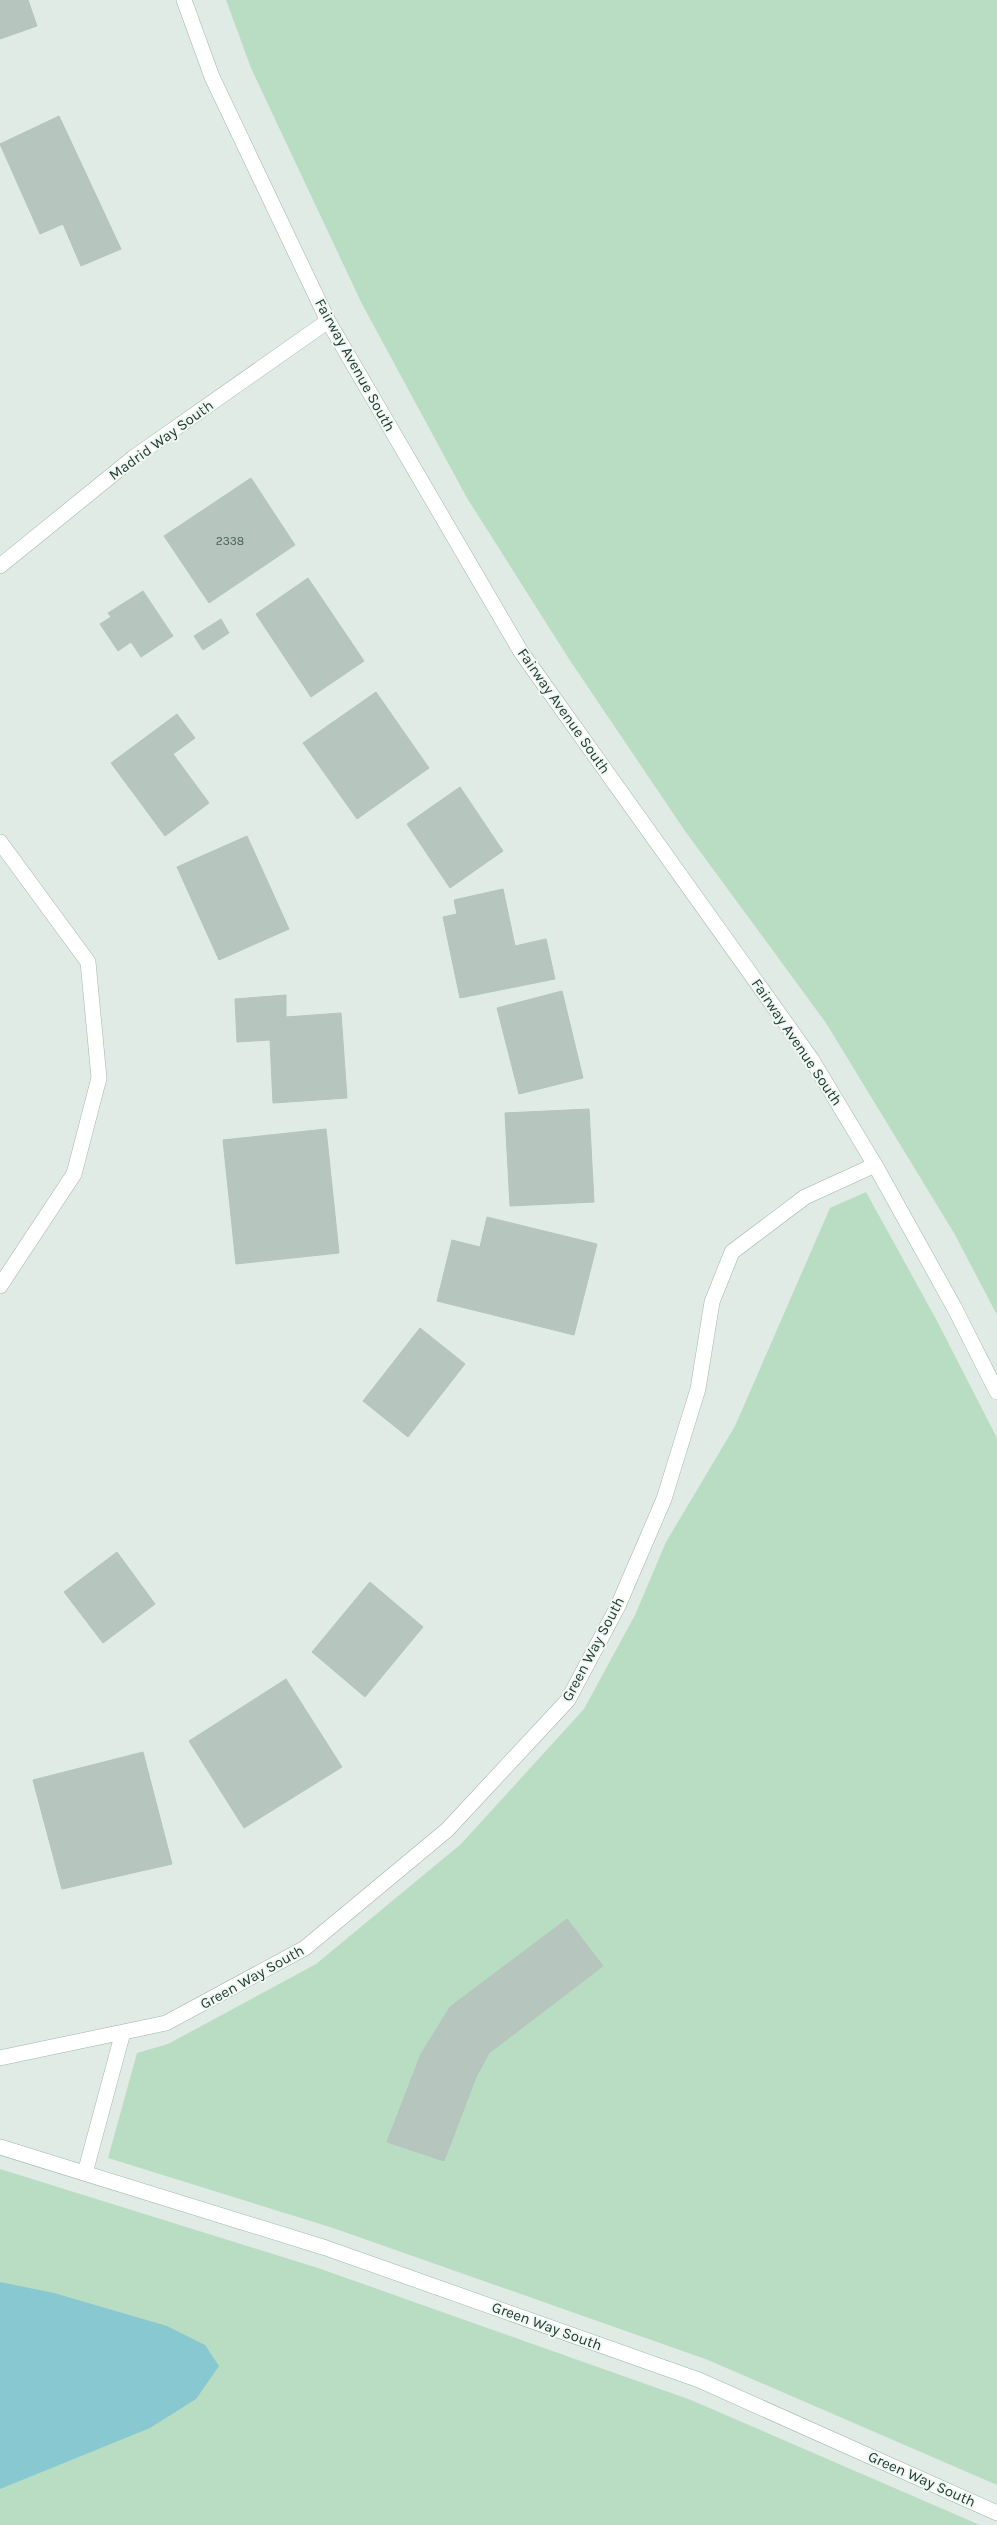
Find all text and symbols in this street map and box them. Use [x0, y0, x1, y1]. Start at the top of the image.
street label: Fairway Avenue South [311, 295, 399, 435]
street label: Madrid Way South [105, 396, 217, 484]
house number: 2338 [216, 534, 244, 548]
street label: Fairway Avenue South [514, 645, 614, 777]
street label: Fairway Avenue South [748, 975, 846, 1109]
street label: Green Way South [558, 1594, 628, 1704]
street label: Green Way South [197, 1941, 307, 2013]
street label: Green Way South [489, 2298, 605, 2354]
street label: Green Way South [865, 2447, 979, 2511]

